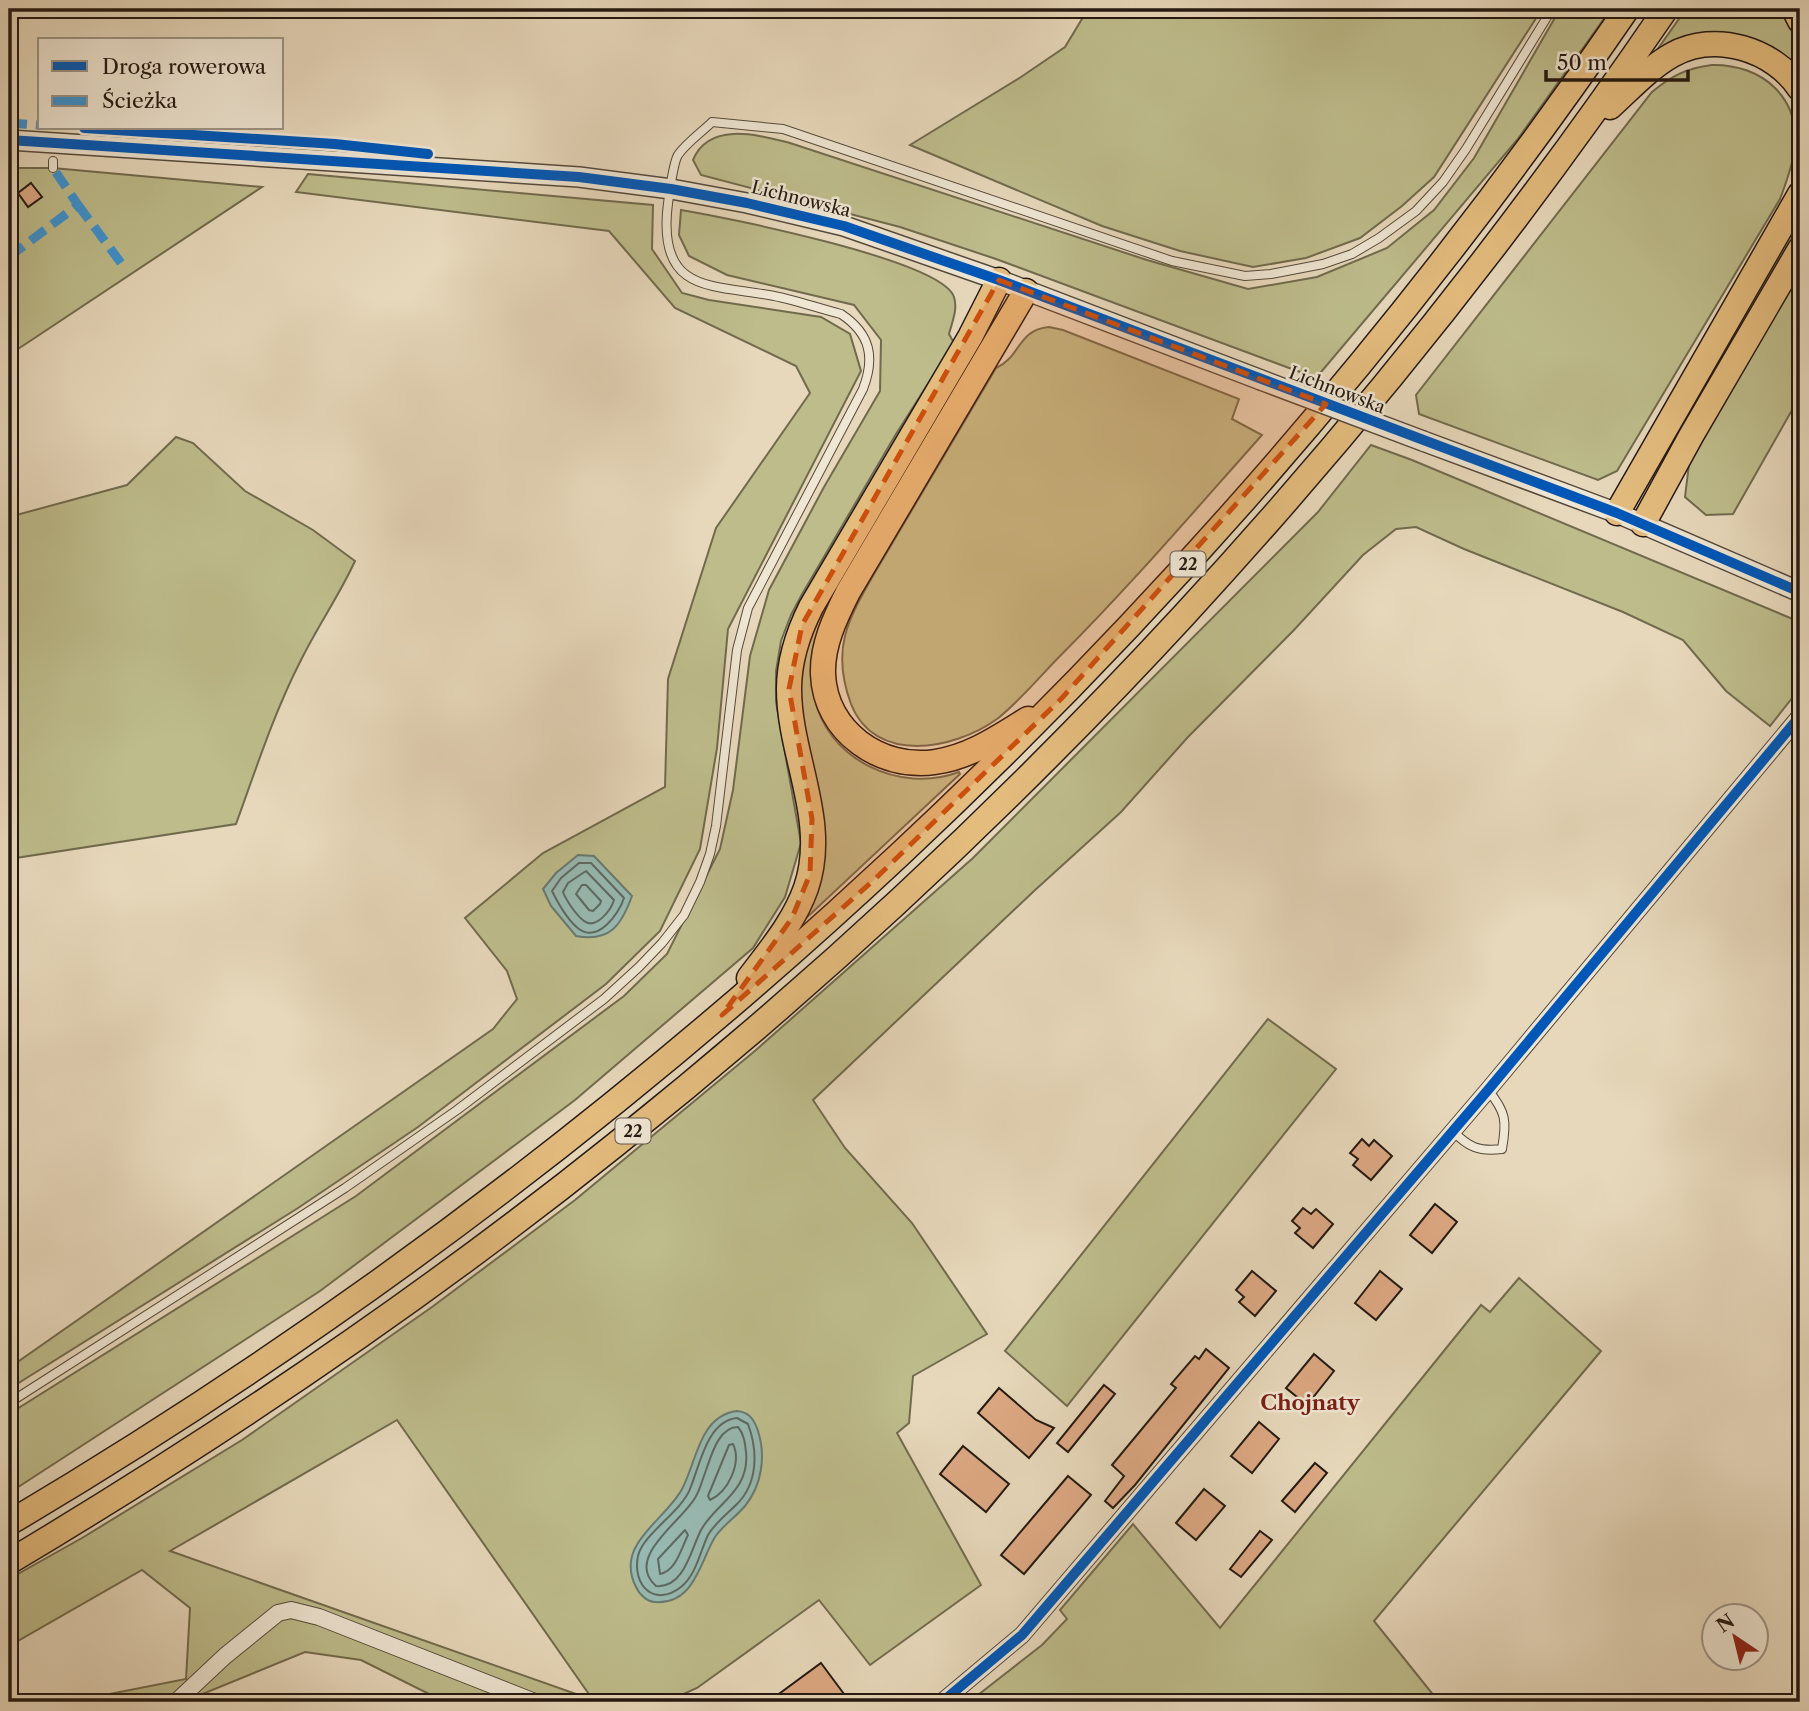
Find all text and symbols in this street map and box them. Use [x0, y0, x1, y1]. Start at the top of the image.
legend [38, 38, 284, 130]
scale bar [1546, 38, 1688, 82]
text: 50 m [1557, 50, 1607, 75]
text: Droga rowerowa [102, 54, 267, 79]
text: Ścieżka [102, 88, 178, 113]
street label: Lichnowska [749, 176, 853, 222]
street label: Lichnowska [1286, 362, 1389, 419]
road number: 22 [1170, 552, 1206, 576]
road number: 22 [616, 1119, 650, 1144]
district label: Chojnaty [1260, 1390, 1361, 1415]
north arrow [1700, 1602, 1770, 1672]
text: N [1712, 1609, 1739, 1638]

